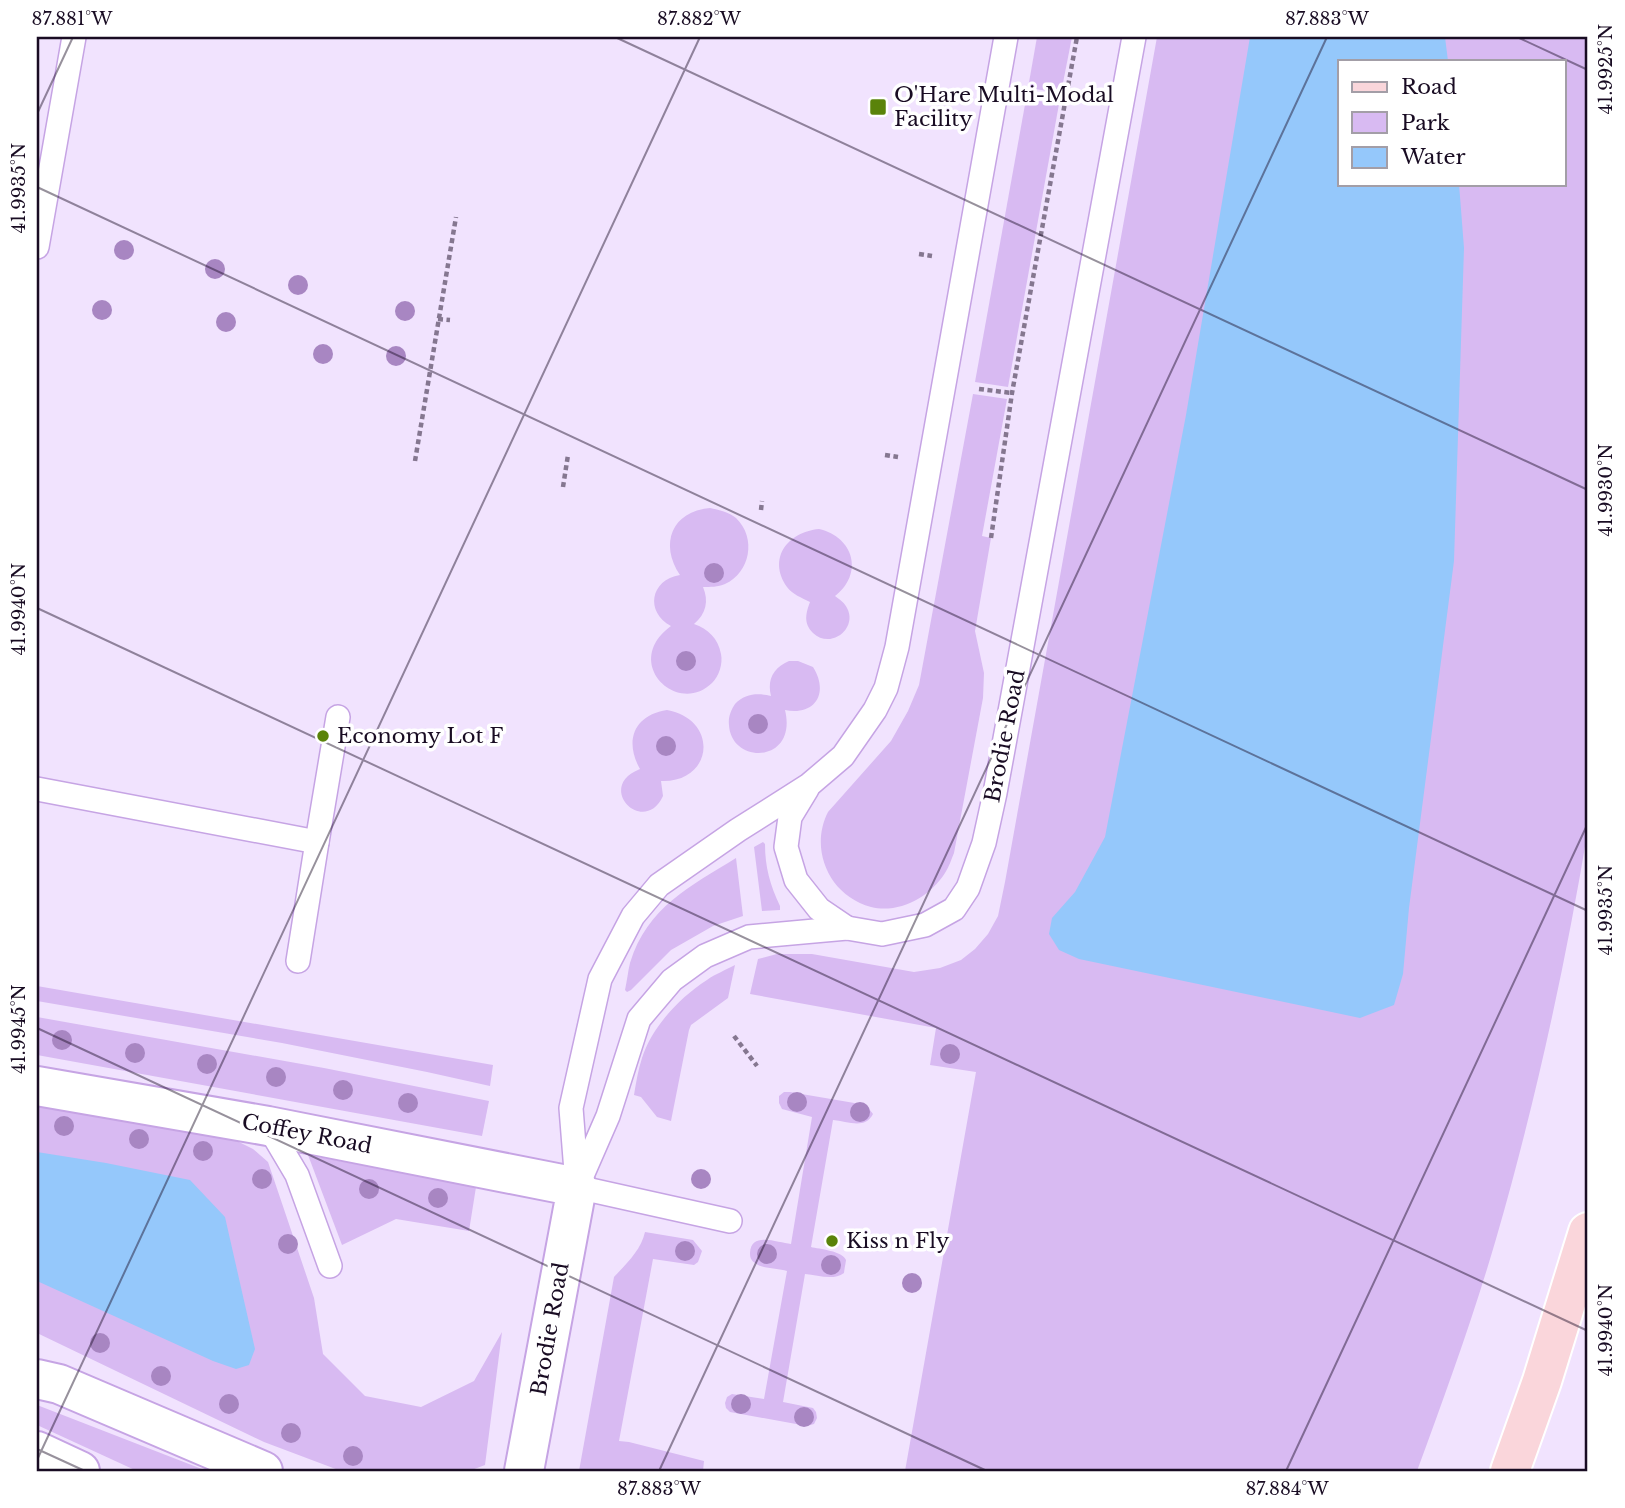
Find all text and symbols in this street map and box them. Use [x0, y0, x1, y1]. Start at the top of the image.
text: 87.881°W [32, 8, 113, 30]
text: 87.882°W [657, 8, 742, 30]
text: 87.883°W [1285, 8, 1370, 30]
text: 41.9925°N [1595, 24, 1617, 114]
legend [1338, 60, 1566, 186]
text: Road [1401, 74, 1457, 100]
place label: O'Hare Multi-Modal Facility [894, 82, 1114, 132]
marker: O'Hare Multi-Modal Facility [868, 97, 888, 117]
text: Park [1401, 110, 1450, 136]
text: 41.9935°N [8, 143, 30, 233]
text: Water [1400, 144, 1465, 170]
text: 41.9930°N [1595, 444, 1617, 536]
text: 41.9940°N [8, 563, 30, 655]
street label: Brodie Road [979, 667, 1031, 805]
place label: Economy Lot F [337, 723, 503, 749]
marker: Economy Lot F [315, 728, 331, 744]
text: 41.9935°N [1595, 865, 1617, 955]
text: 41.9945°N [8, 984, 30, 1074]
street label: Coffey Road [240, 1109, 374, 1159]
place label: Kiss n Fly [846, 1228, 950, 1254]
marker: Kiss n Fly [824, 1233, 840, 1249]
street label: Brodie Road [525, 1260, 575, 1398]
text: 41.9940°N [1595, 1284, 1617, 1376]
text: 87.883°W [617, 1478, 702, 1500]
text: 87.884°W [1245, 1478, 1329, 1500]

